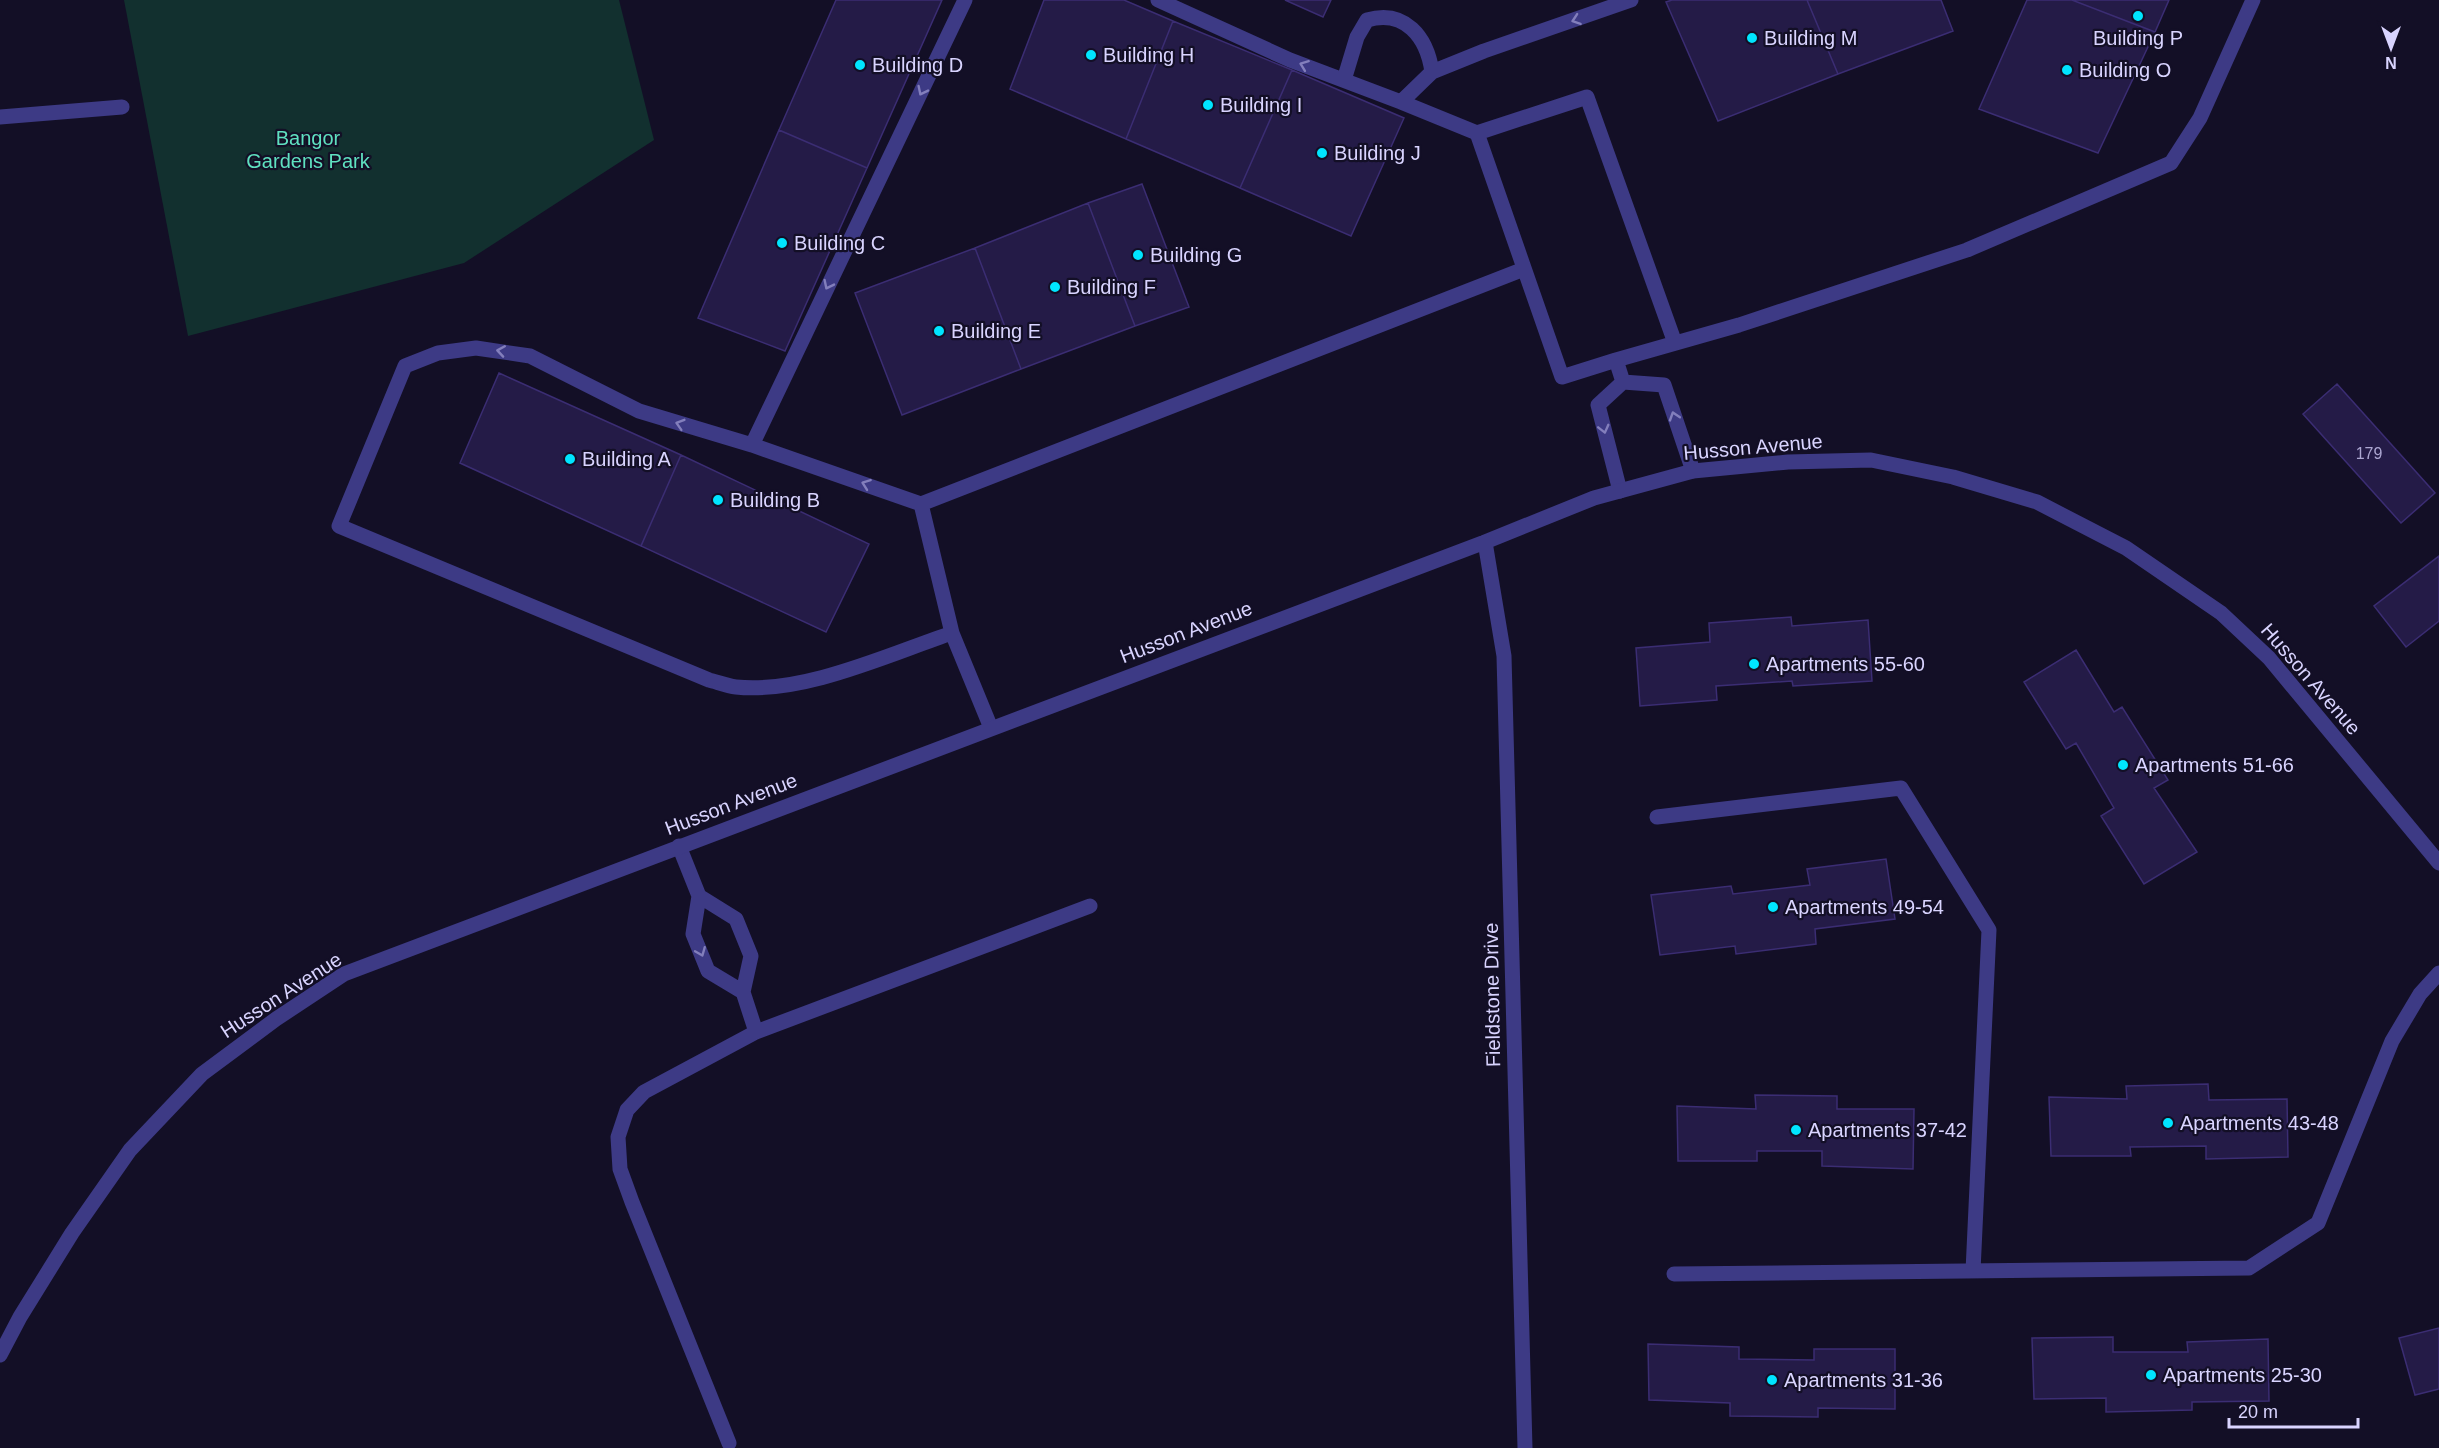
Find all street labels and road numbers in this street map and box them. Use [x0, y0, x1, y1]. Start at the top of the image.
street label: Husson Avenue [1682, 430, 1824, 464]
street label: Husson Avenue [1117, 597, 1255, 667]
street label: Husson Avenue [2257, 619, 2365, 739]
street label: Husson Avenue [662, 769, 800, 839]
street label: Fieldstone Drive [1480, 923, 1504, 1067]
street label: Husson Avenue [216, 948, 346, 1042]

